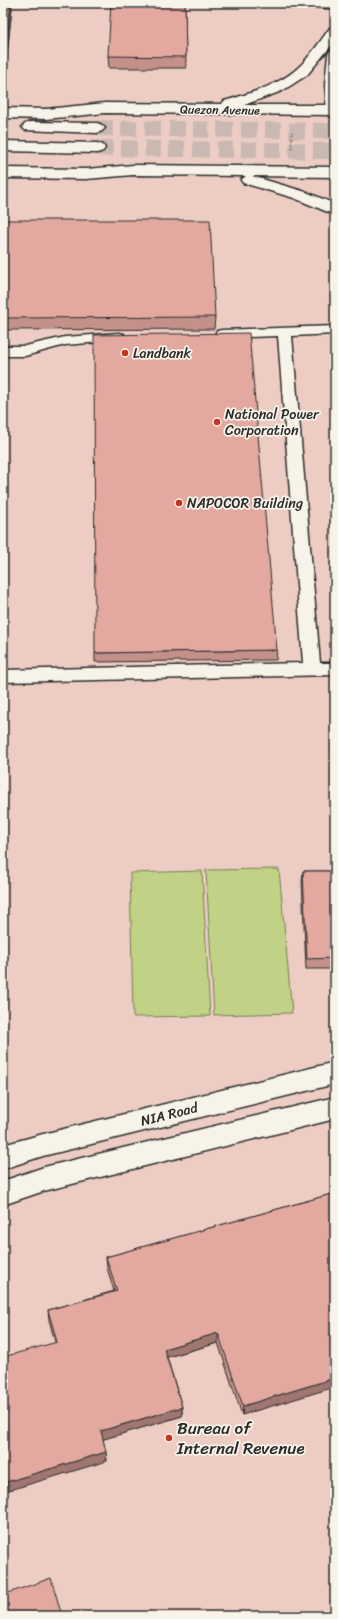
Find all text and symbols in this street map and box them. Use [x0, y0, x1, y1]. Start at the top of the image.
street label: Quezon Avenue [180, 98, 260, 122]
place label: Landbank [133, 341, 191, 366]
marker: Landbank [120, 348, 130, 358]
place label: National Power Corporation [225, 402, 320, 443]
marker: National Power Corporation [212, 417, 222, 427]
place label: NAPOCOR Building [187, 491, 303, 516]
marker: NAPOCOR Building [174, 498, 184, 508]
street label: NIA Road [138, 1095, 202, 1134]
place label: Bureau of Internal Revenue [176, 1413, 305, 1463]
marker: Bureau of Internal Revenue [164, 1433, 174, 1443]

